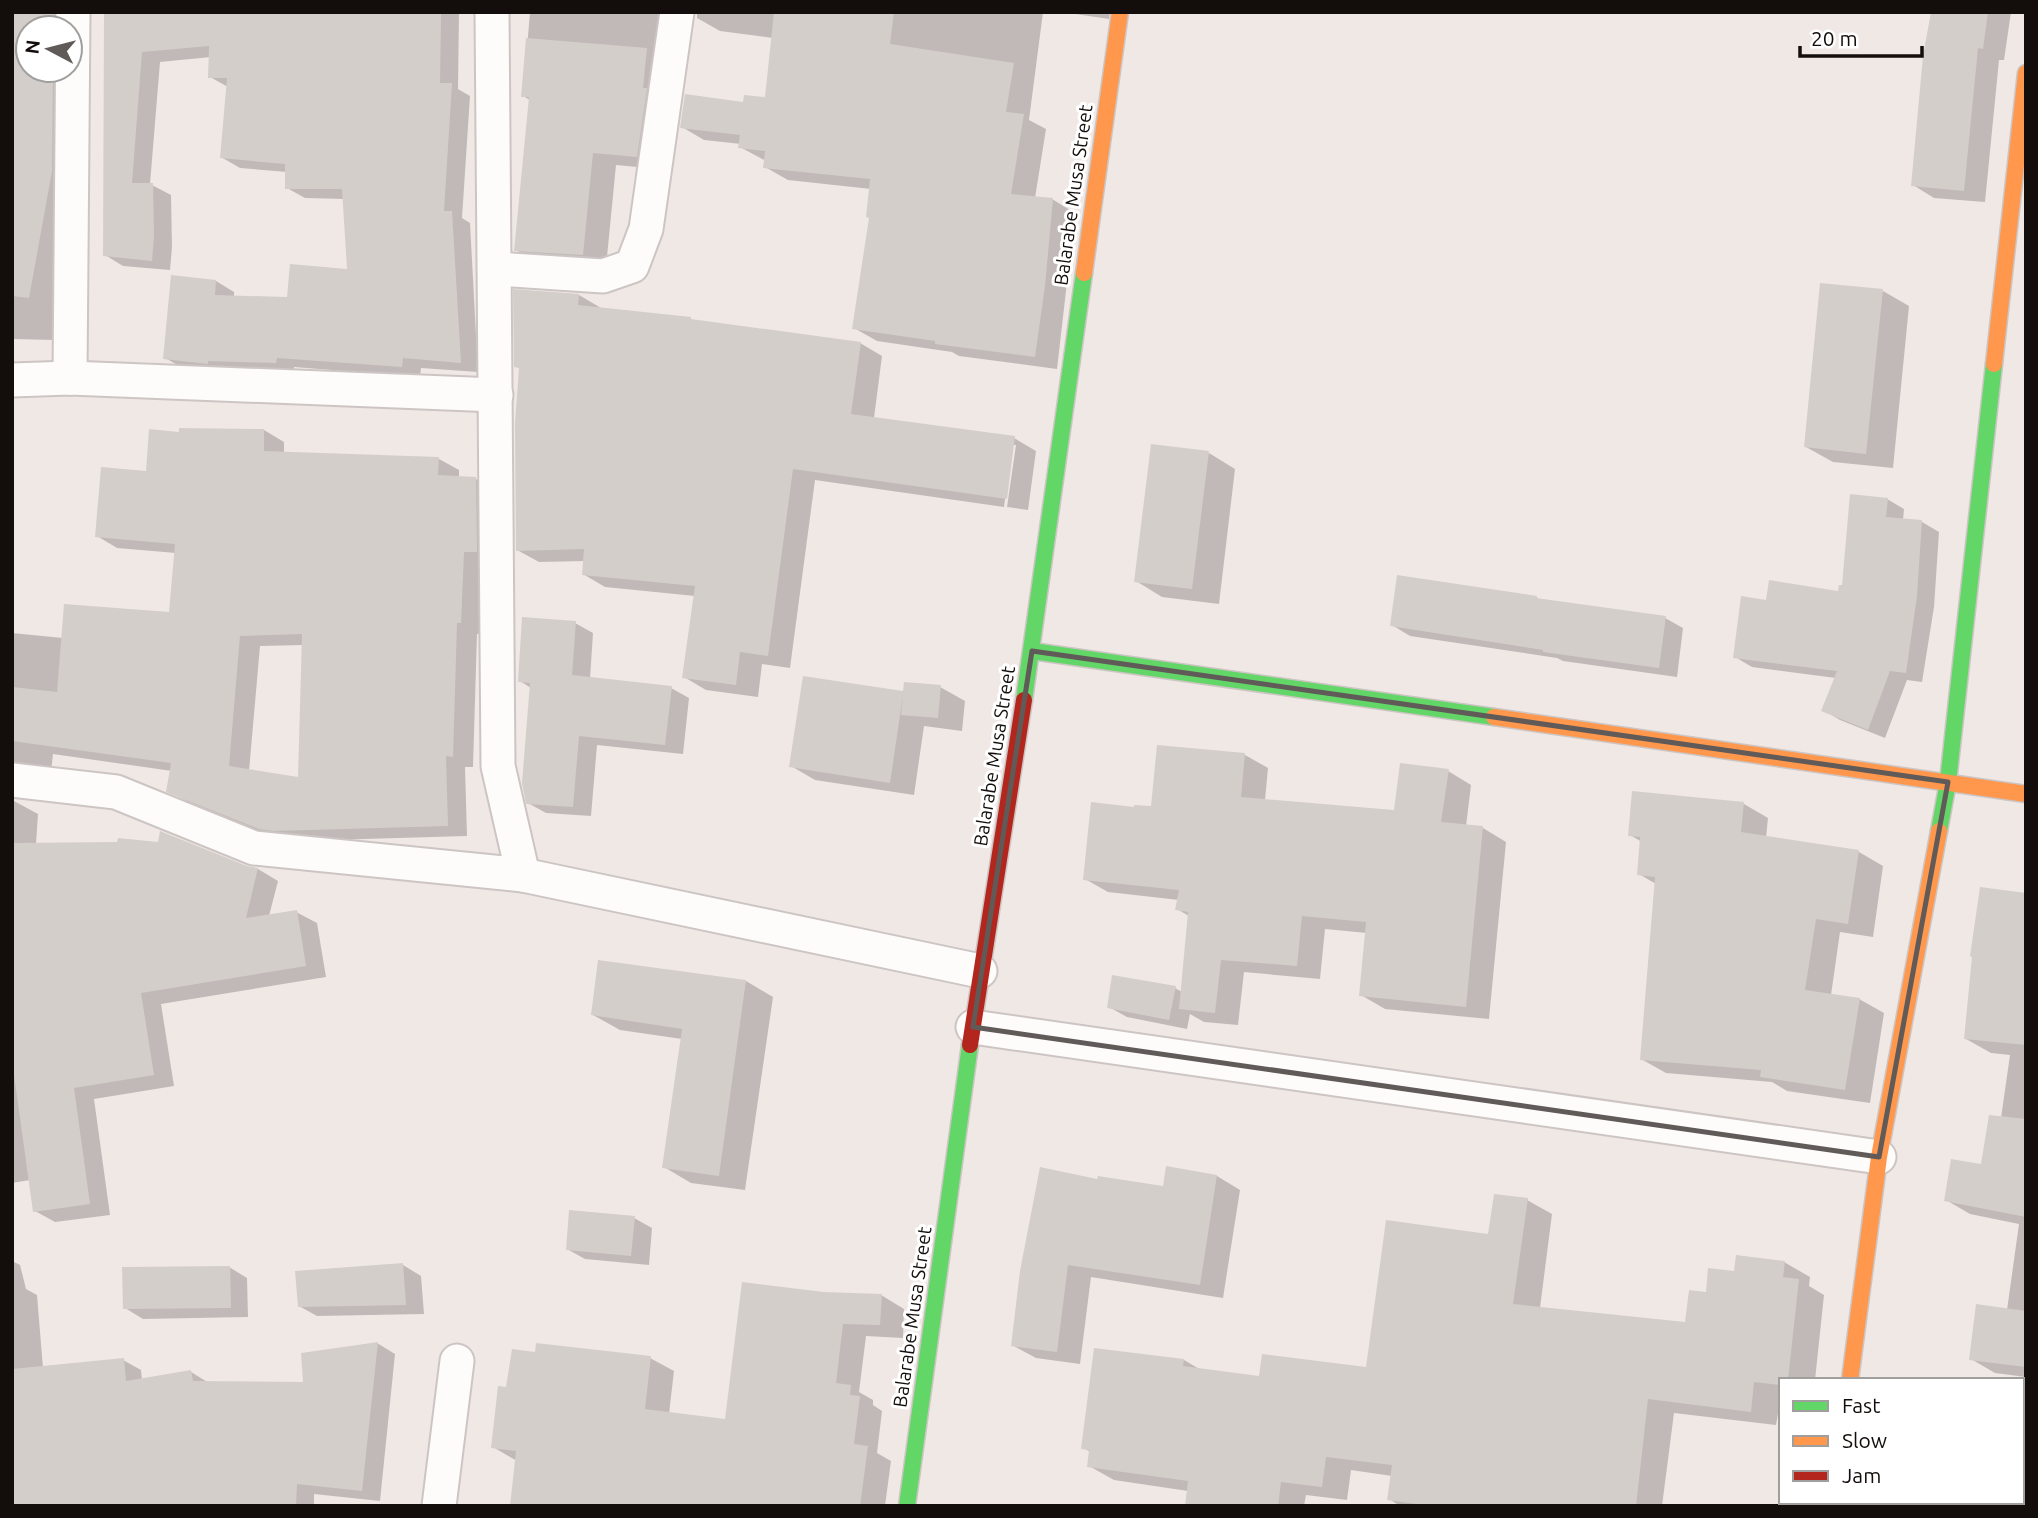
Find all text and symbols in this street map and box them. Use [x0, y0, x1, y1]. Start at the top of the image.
north arrow [14, 14, 84, 84]
scale bar [1800, 14, 1923, 58]
text: 20 m [1811, 26, 1858, 50]
text: N [20, 39, 44, 55]
street label: Balarabe Musa Street [1049, 103, 1097, 287]
street label: Balarabe Musa Street [969, 664, 1019, 848]
street label: Balarabe Musa Street [888, 1225, 936, 1409]
legend [1779, 1378, 2024, 1504]
text: Fast [1842, 1393, 1880, 1417]
text: Slow [1842, 1428, 1887, 1452]
text: Jam [1842, 1463, 1881, 1487]

